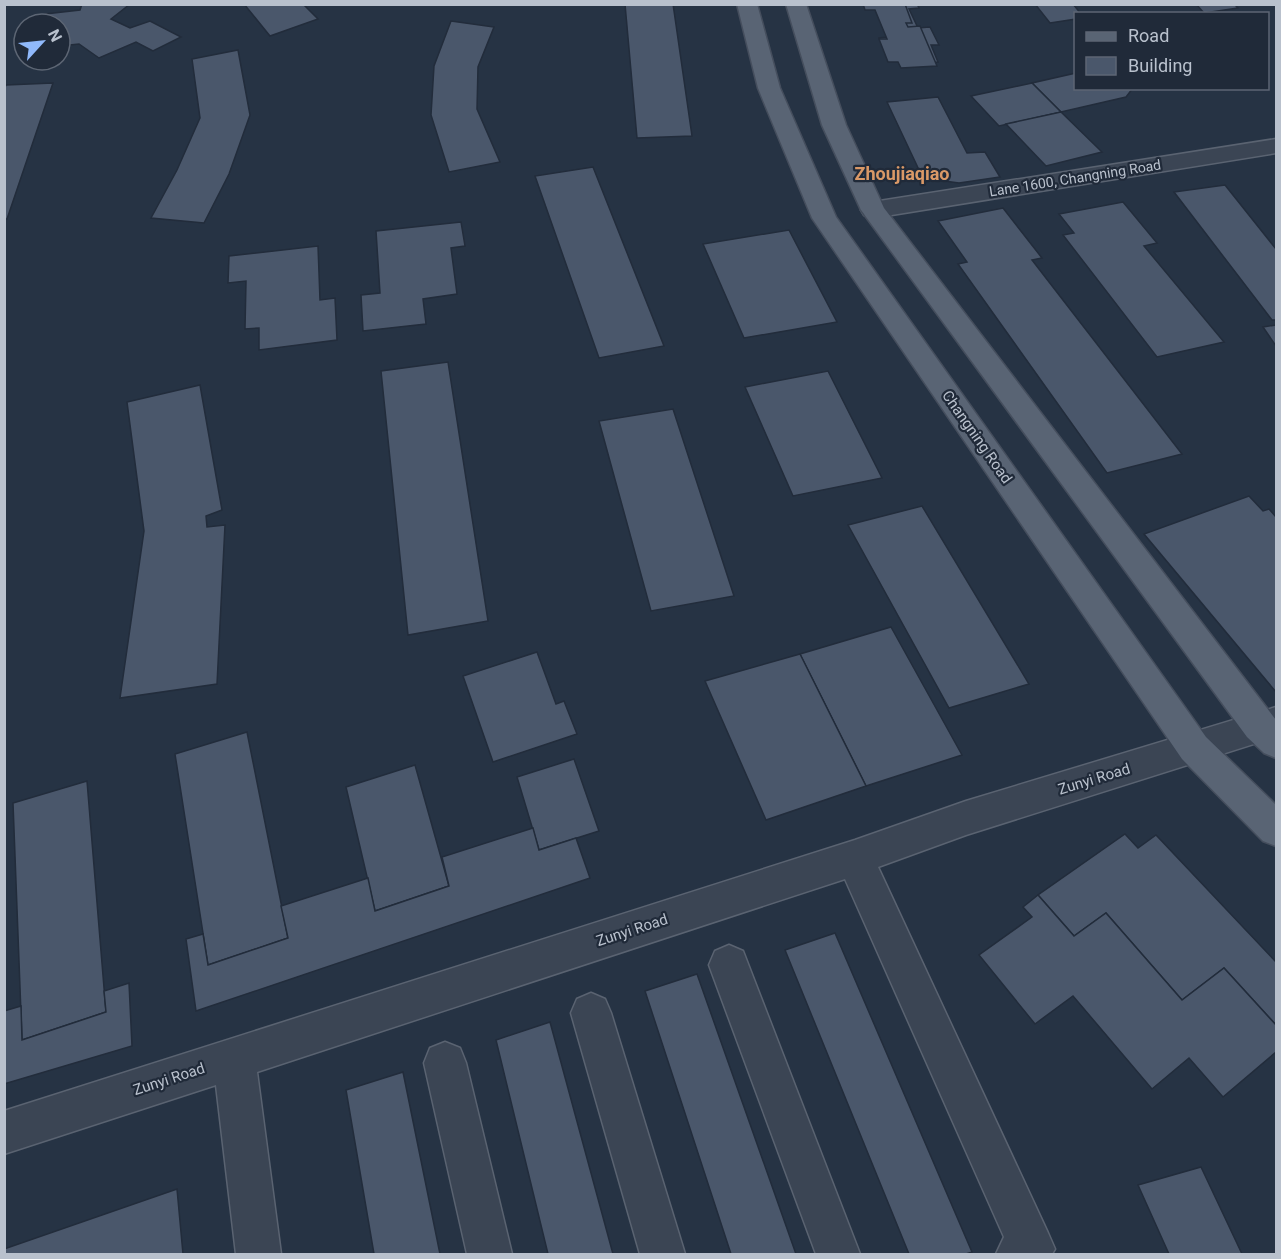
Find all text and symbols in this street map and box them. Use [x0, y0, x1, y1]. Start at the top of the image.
north arrow [12, 12, 72, 72]
legend [1074, 12, 1269, 90]
text: Road [1128, 25, 1169, 46]
text: N [44, 26, 66, 45]
text: Building [1128, 55, 1192, 76]
street label: Lane 1600, Changning Road [988, 157, 1162, 199]
district label: Zhoujiaqiao [854, 163, 950, 184]
street label: Changning Road [938, 387, 1016, 487]
street label: Zunyi Road [1056, 760, 1132, 798]
street label: Zunyi Road [594, 910, 670, 950]
street label: Zunyi Road [131, 1059, 207, 1099]

